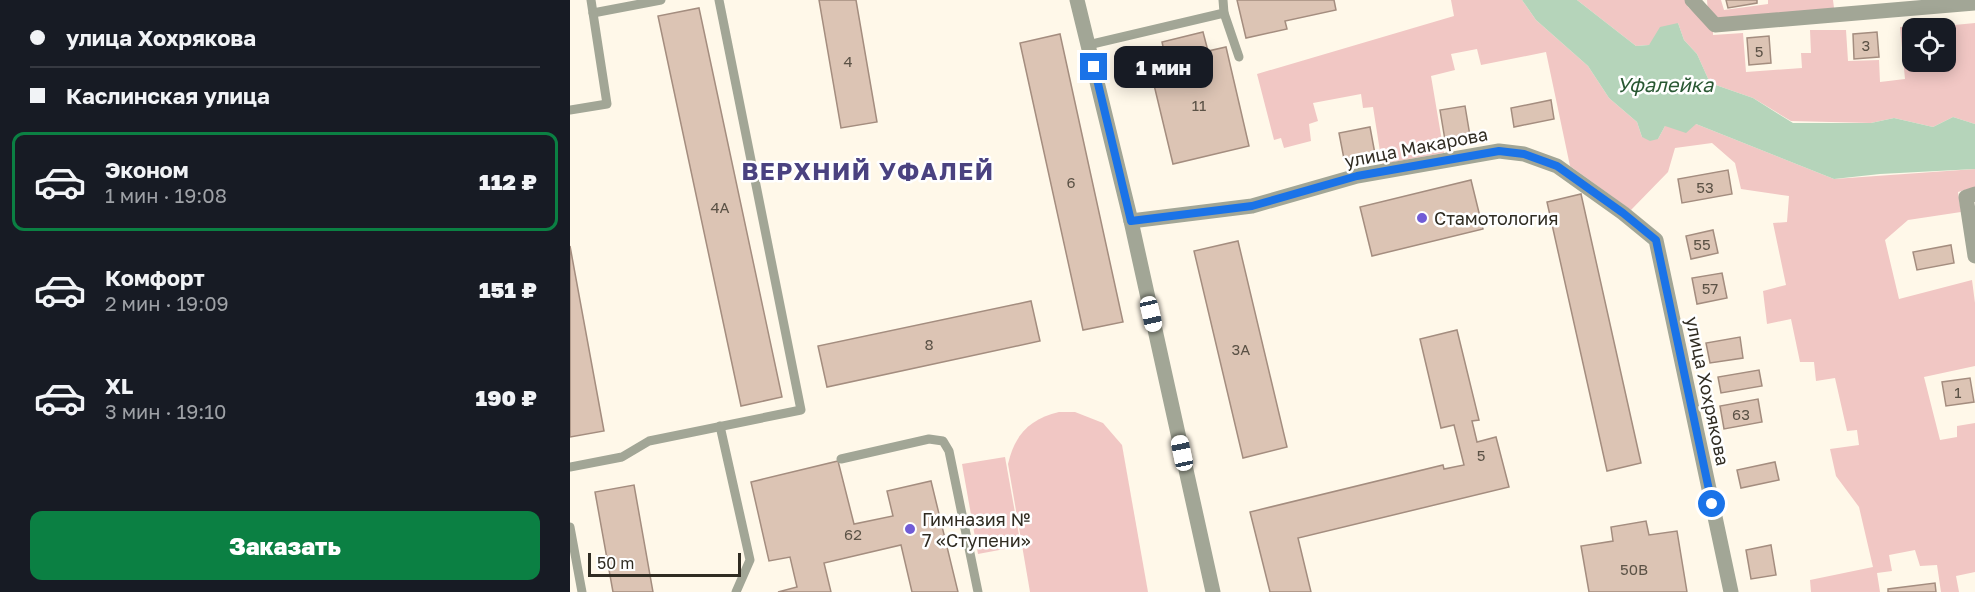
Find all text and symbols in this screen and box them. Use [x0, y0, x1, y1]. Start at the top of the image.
map controls [1902, 18, 1956, 72]
button: locate [1902, 18, 1956, 72]
text: улица Хохрякова [66, 24, 256, 51]
house number: 3 [1862, 36, 1870, 54]
house number: 5 [1755, 42, 1763, 60]
callout: 1 мин [1115, 46, 1214, 88]
house number: 4 [843, 52, 853, 70]
route end [1080, 53, 1107, 80]
text: 1 мин [1136, 55, 1191, 79]
water label: Уфалейка [1617, 72, 1714, 96]
text: Каслинская улица [66, 82, 270, 109]
house number: 11 [1192, 96, 1206, 114]
street label: улица Макарова [1343, 122, 1489, 172]
icon: car [33, 155, 87, 209]
text: Эконом [105, 156, 189, 183]
district label: ВЕРХНИЙ УФАЛЕЙ [741, 156, 995, 185]
text: 112 ₽ [479, 168, 537, 195]
house number: 6 [1066, 173, 1076, 191]
house number: 53 [1696, 178, 1714, 196]
text: 1 мин · 19:08 [105, 183, 227, 207]
house number: 4А [710, 198, 730, 216]
place label: Стамотология [1434, 207, 1559, 229]
marker: Стамотология [1415, 211, 1429, 225]
house number: 55 [1693, 235, 1711, 253]
icon: car [33, 263, 87, 317]
text: Комфорт [105, 264, 205, 291]
text: 151 ₽ [479, 276, 537, 303]
house number: 57 [1702, 279, 1718, 297]
text: 2 мин · 19:09 [105, 291, 229, 315]
car [1138, 294, 1164, 334]
street label: улица Хохрякова [1681, 315, 1735, 467]
house number: 8 [924, 335, 934, 353]
house number: 3А [1232, 340, 1250, 358]
icon: car [33, 371, 87, 425]
text: XL [105, 372, 133, 399]
house number: 1 [1954, 383, 1962, 401]
text: 190 ₽ [476, 384, 537, 411]
text: 3 мин · 19:10 [105, 399, 226, 423]
house number: 63 [1732, 405, 1750, 423]
car [1169, 434, 1195, 472]
house number: 5 [1477, 446, 1485, 464]
route start [1698, 490, 1725, 517]
place label: Гимназия № 7 «Ступени» [922, 508, 1031, 551]
button: Заказать [30, 511, 540, 580]
marker: Гимназия № 7 «Ступени» [903, 522, 917, 536]
house number: 62 [844, 525, 862, 543]
scale bar [588, 550, 741, 578]
text: 50 m [597, 553, 634, 573]
house number: 50В [1620, 560, 1648, 578]

